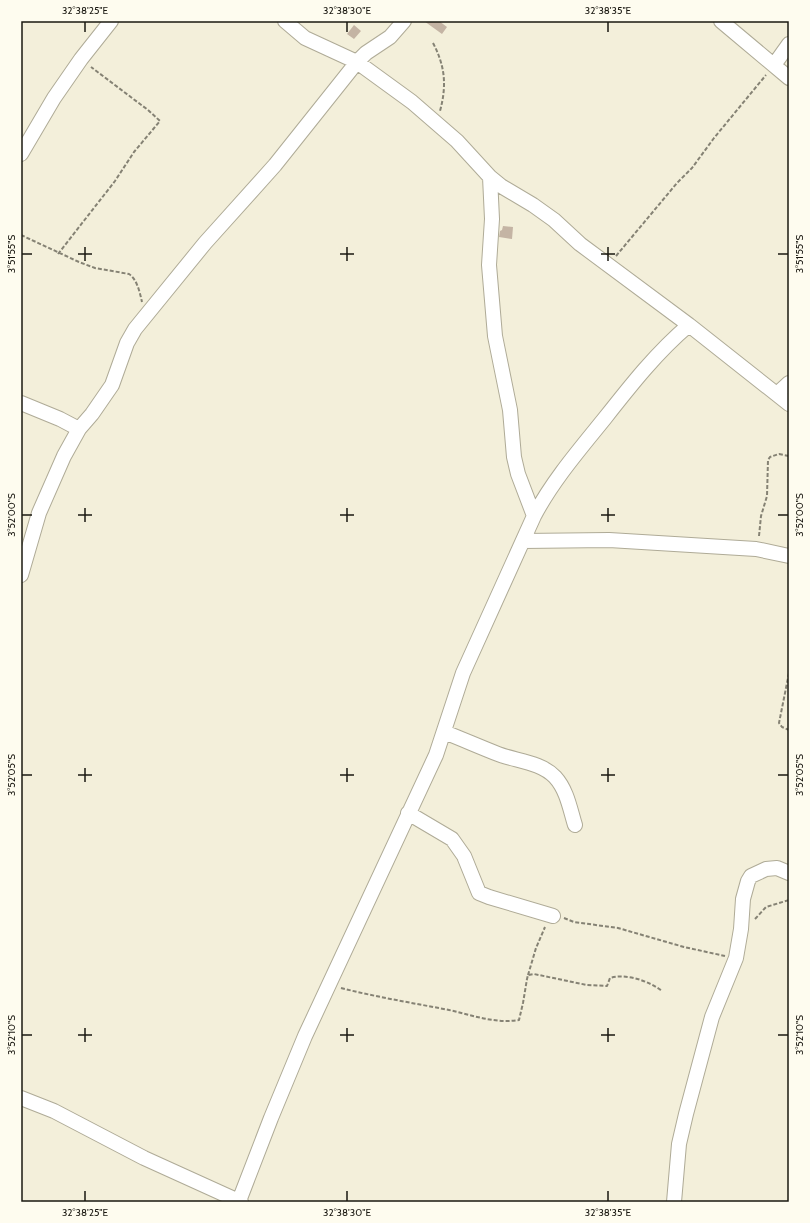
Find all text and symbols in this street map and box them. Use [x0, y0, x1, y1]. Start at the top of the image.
text: 32°38'25"E [62, 4, 109, 17]
text: 32°38'30"E [323, 4, 371, 17]
text: 32°38'35"E [585, 4, 632, 17]
text: 3°51'55"S [5, 235, 18, 273]
text: 3°51'55"S [793, 235, 806, 273]
text: 3°52'00"S [5, 493, 18, 537]
text: 3°52'00"S [793, 493, 806, 537]
text: 3°52'05"S [5, 754, 18, 796]
text: 3°52'05"S [793, 754, 806, 796]
text: 3°52'10"S [5, 1015, 18, 1055]
text: 3°52'10"S [793, 1015, 806, 1055]
text: 32°38'25"E [62, 1206, 109, 1219]
text: 32°38'30"E [323, 1206, 371, 1219]
text: 32°38'35"E [585, 1206, 632, 1219]

